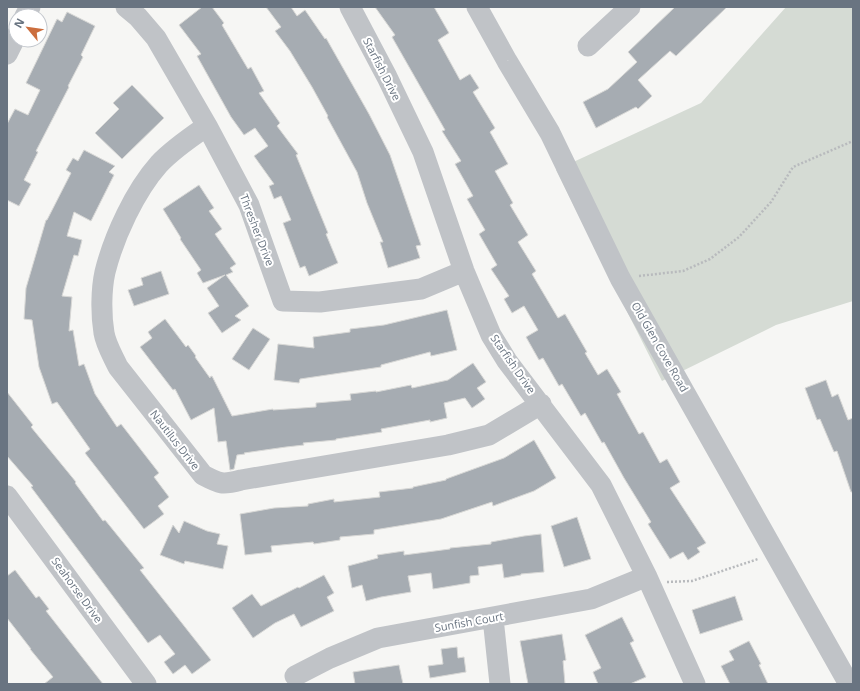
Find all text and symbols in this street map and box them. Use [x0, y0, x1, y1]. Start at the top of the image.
north arrow [8, 8, 48, 48]
text: N [10, 15, 28, 30]
street label: Starfish Drive [360, 35, 405, 103]
street label: Thresher Drive [237, 192, 278, 268]
street label: Old Glen Cove Road [628, 299, 692, 395]
street label: Starfish Drive [488, 331, 539, 396]
street label: Nautilus Drive [147, 407, 204, 473]
street label: Seahorse Drive [49, 554, 106, 625]
street label: Sunfish Court [433, 608, 505, 635]

